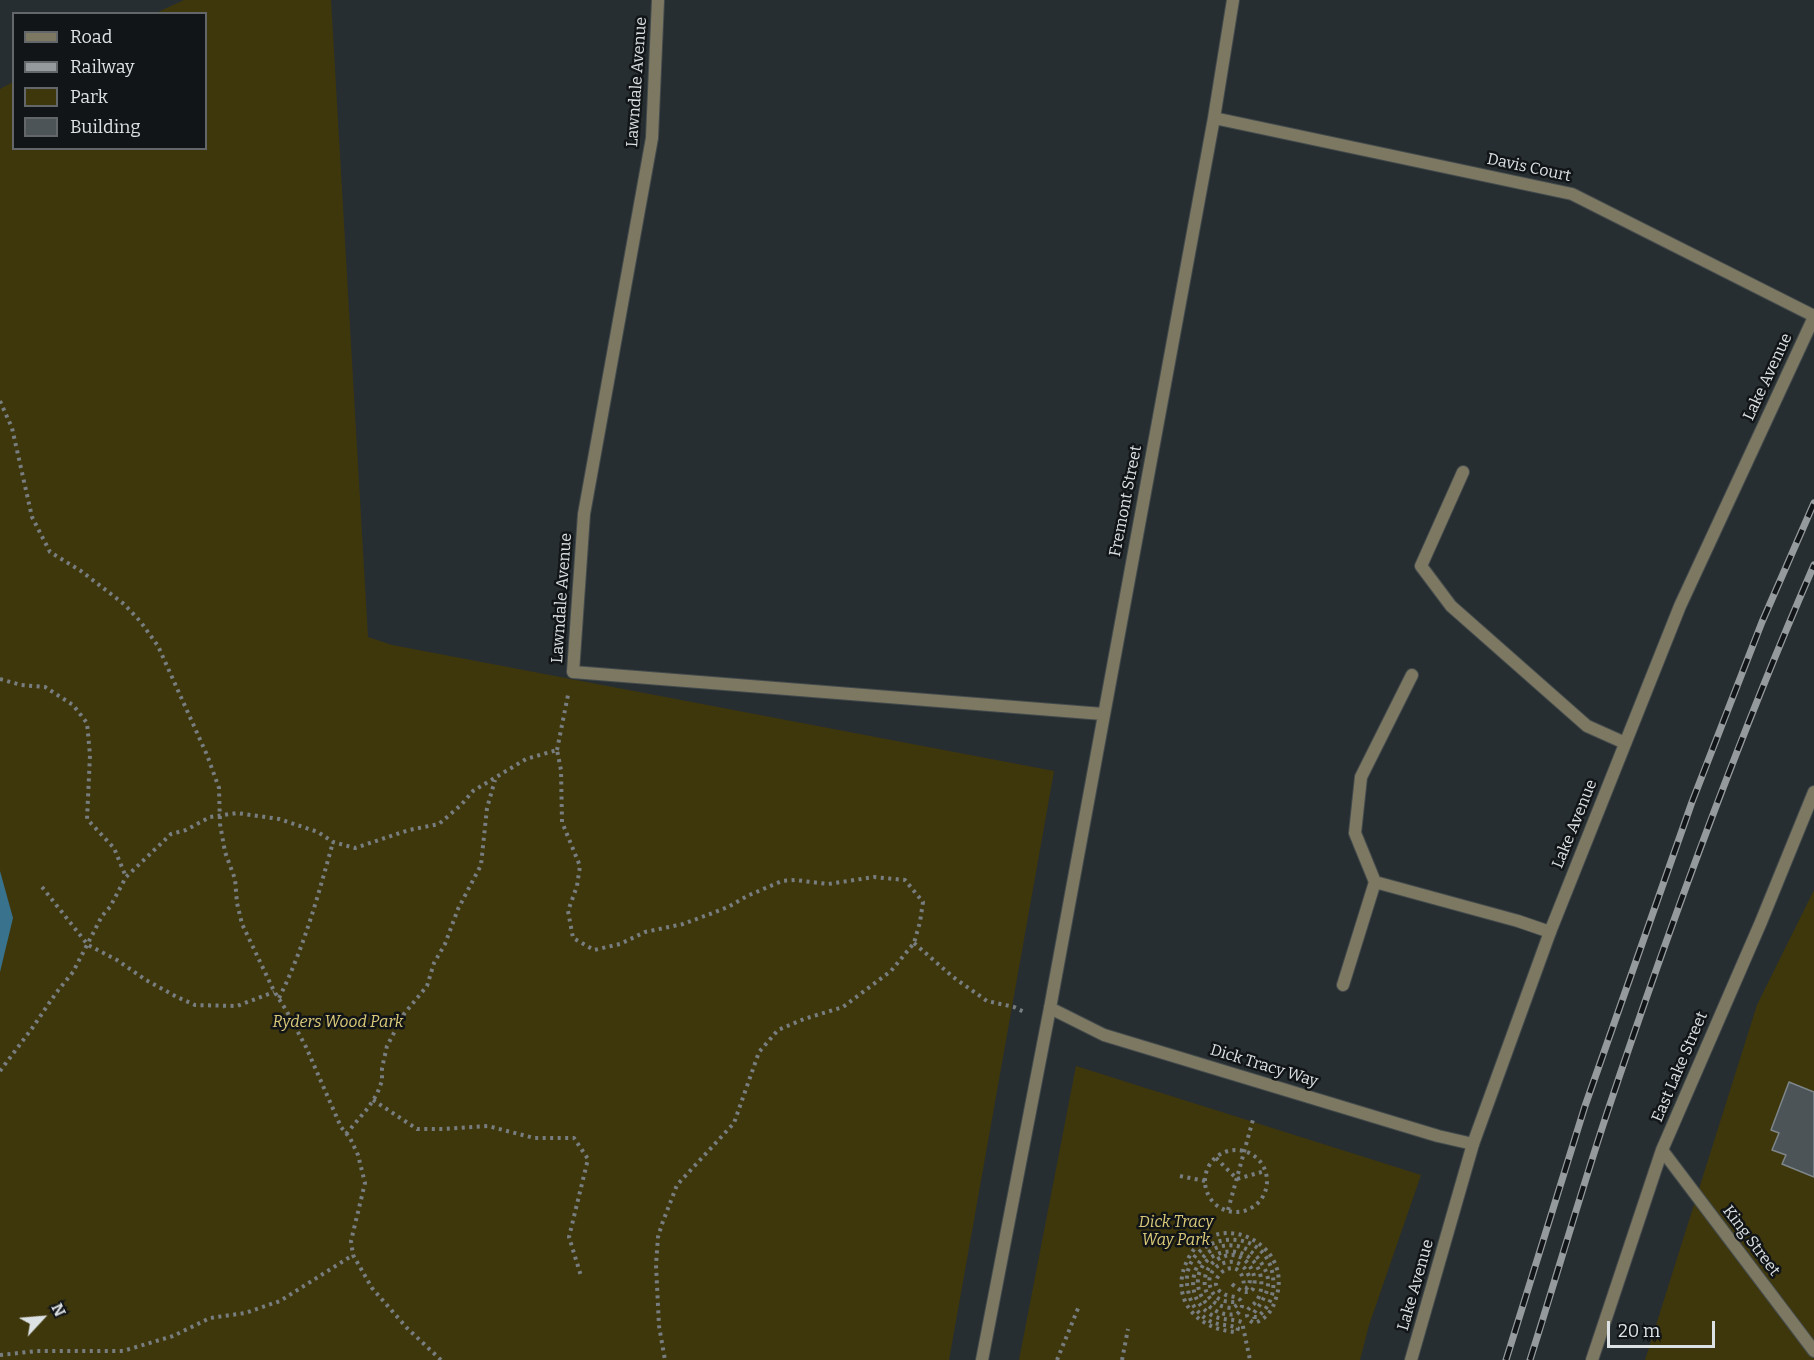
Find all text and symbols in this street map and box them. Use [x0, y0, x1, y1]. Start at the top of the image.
legend [12, 12, 207, 150]
street label: Lawndale Avenue [623, 16, 651, 148]
text: Road [70, 26, 112, 48]
text: Railway [70, 56, 134, 78]
text: Park [70, 86, 108, 108]
text: Building [70, 116, 141, 138]
street label: Davis Court [1485, 150, 1573, 186]
street label: Lake Avenue [1739, 330, 1797, 424]
street label: Fremont Street [1106, 444, 1146, 558]
street label: Lawndale Avenue [548, 532, 576, 664]
street label: Lake Avenue [1548, 777, 1602, 871]
street label: East Lake Street [1648, 1009, 1712, 1125]
park label: Ryders Wood Park [273, 1013, 403, 1033]
street label: Dick Tracy Way [1208, 1040, 1320, 1092]
street label: King Street [1718, 1202, 1784, 1280]
park label: Dick Tracy Way Park [1139, 1213, 1213, 1251]
street label: Lake Avenue [1394, 1237, 1438, 1333]
north arrow [12, 1288, 72, 1348]
text: N [47, 1300, 70, 1320]
scale bar [1610, 1309, 1718, 1347]
text: 20 m [1618, 1320, 1660, 1342]

